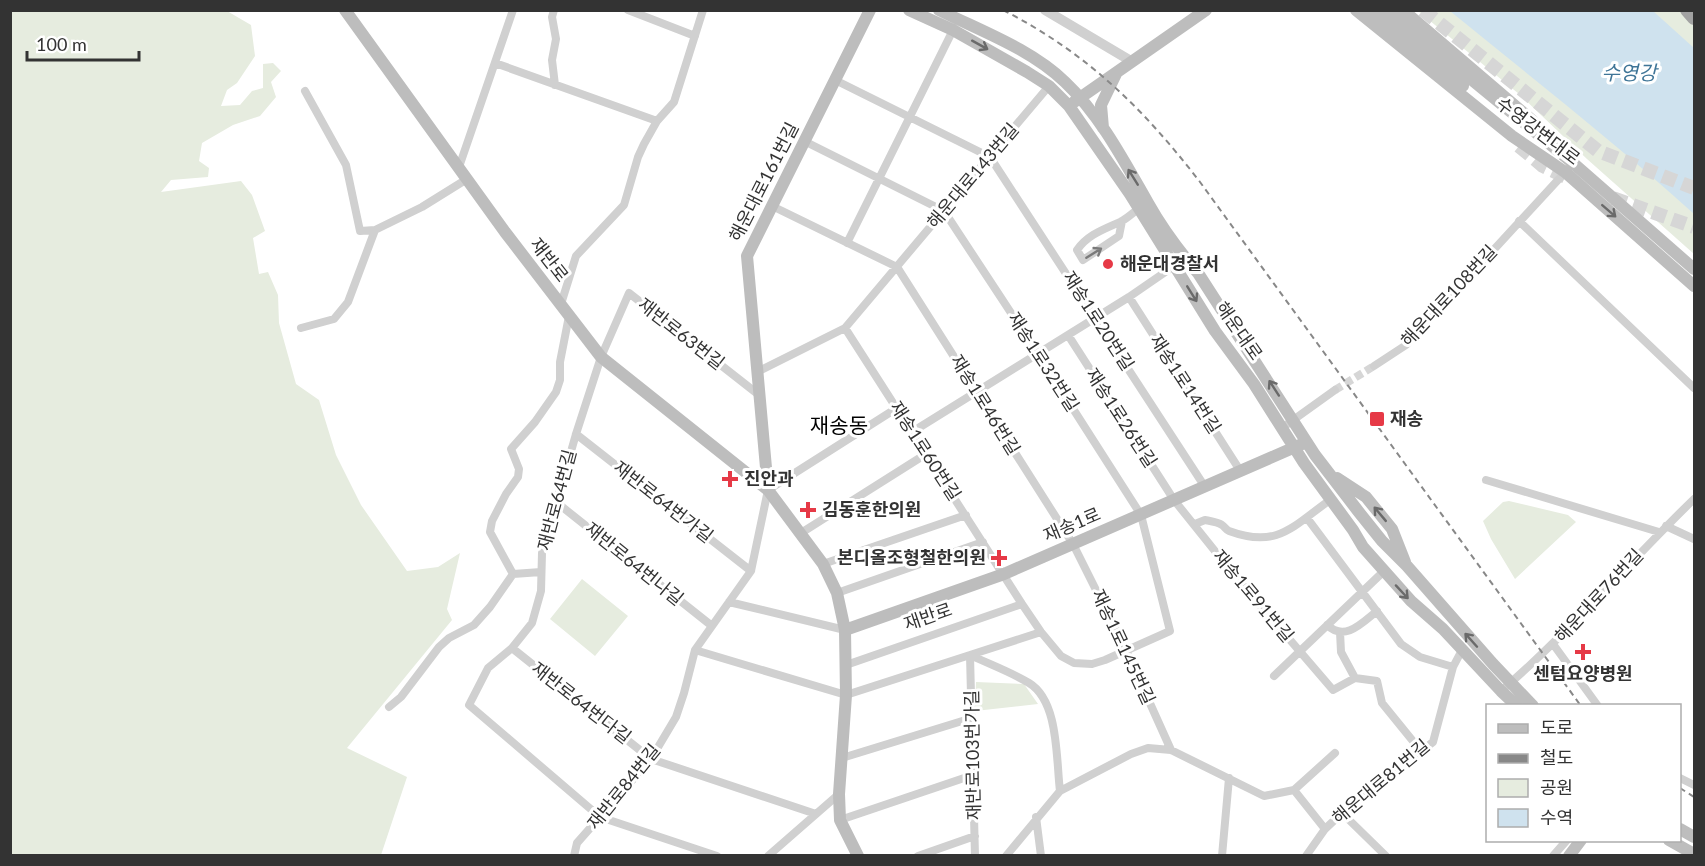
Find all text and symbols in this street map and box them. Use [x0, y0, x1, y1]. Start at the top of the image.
scale bar [27, 24, 140, 62]
text: 100 m [36, 33, 87, 55]
one-way arrow [971, 40, 988, 52]
water label: 수영강 [1601, 60, 1659, 84]
street label: 수영강변대로 [1492, 92, 1585, 169]
street label: 해운대로161번길 [724, 118, 803, 245]
street label: 해운대로143번길 [922, 118, 1023, 232]
one-way arrow [1127, 169, 1139, 186]
one-way arrow [1601, 204, 1616, 218]
street label: 재반로 [526, 233, 574, 286]
street label: 해운대로108번길 [1396, 240, 1501, 351]
one-way arrow [1085, 246, 1102, 258]
place label: 해운대경찰서 [1120, 252, 1219, 274]
marker: 해운대경찰서 [1101, 257, 1115, 271]
street label: 재송1로20번길 [1059, 267, 1139, 374]
one-way arrow [1186, 285, 1198, 302]
street label: 재반로63번길 [634, 293, 729, 374]
street label: 해운대로 [1212, 297, 1268, 364]
street label: 재송1로32번길 [1004, 308, 1084, 415]
street label: 재송1로14번길 [1146, 330, 1226, 437]
street label: 재송1로46번길 [946, 350, 1025, 459]
street label: 재송1로26번길 [1082, 364, 1162, 471]
one-way arrow [1268, 381, 1280, 397]
street label: 재송1로60번길 [886, 397, 966, 504]
place label: 재송 [1390, 407, 1423, 429]
marker: 재송 [1368, 410, 1386, 428]
district label: 재송동 [810, 412, 868, 437]
street label: 재반로64번길 [532, 447, 580, 553]
street label: 재반로64번가길 [609, 456, 718, 547]
place label: 진안과 [744, 467, 794, 489]
marker: 진안과 [721, 470, 739, 488]
place label: 김동훈한의원 [822, 498, 921, 520]
marker: 김동훈한의원 [799, 501, 817, 519]
street label: 재송1로 [1040, 502, 1104, 546]
one-way arrow [1374, 506, 1387, 522]
street label: 재반로64번나길 [581, 517, 688, 610]
street label: 해운대로76번길 [1549, 544, 1647, 647]
street label: 재송1로91번길 [1209, 545, 1299, 646]
place label: 본디올조형철한의원 [837, 546, 986, 568]
marker: 본디올조형철한의원 [990, 549, 1008, 567]
street label: 재송1로145번길 [1088, 585, 1160, 708]
one-way arrow [1395, 585, 1410, 600]
street label: 재반로 [901, 598, 955, 635]
one-way arrow [1464, 633, 1478, 648]
marker: 센텀요양병원 [1574, 643, 1592, 661]
street label: 재반로64번다길 [527, 657, 636, 748]
place label: 센텀요양병원 [1533, 662, 1633, 684]
street label: 재반로103번가길 [960, 689, 984, 821]
legend [1486, 704, 1681, 842]
text: 도로 [1540, 716, 1573, 738]
street label: 해운대로81번길 [1327, 734, 1433, 828]
street label: 재반로84번길 [582, 739, 664, 834]
text: 철도 [1540, 746, 1573, 768]
text: 공원 [1540, 776, 1573, 798]
text: 수역 [1540, 806, 1573, 828]

